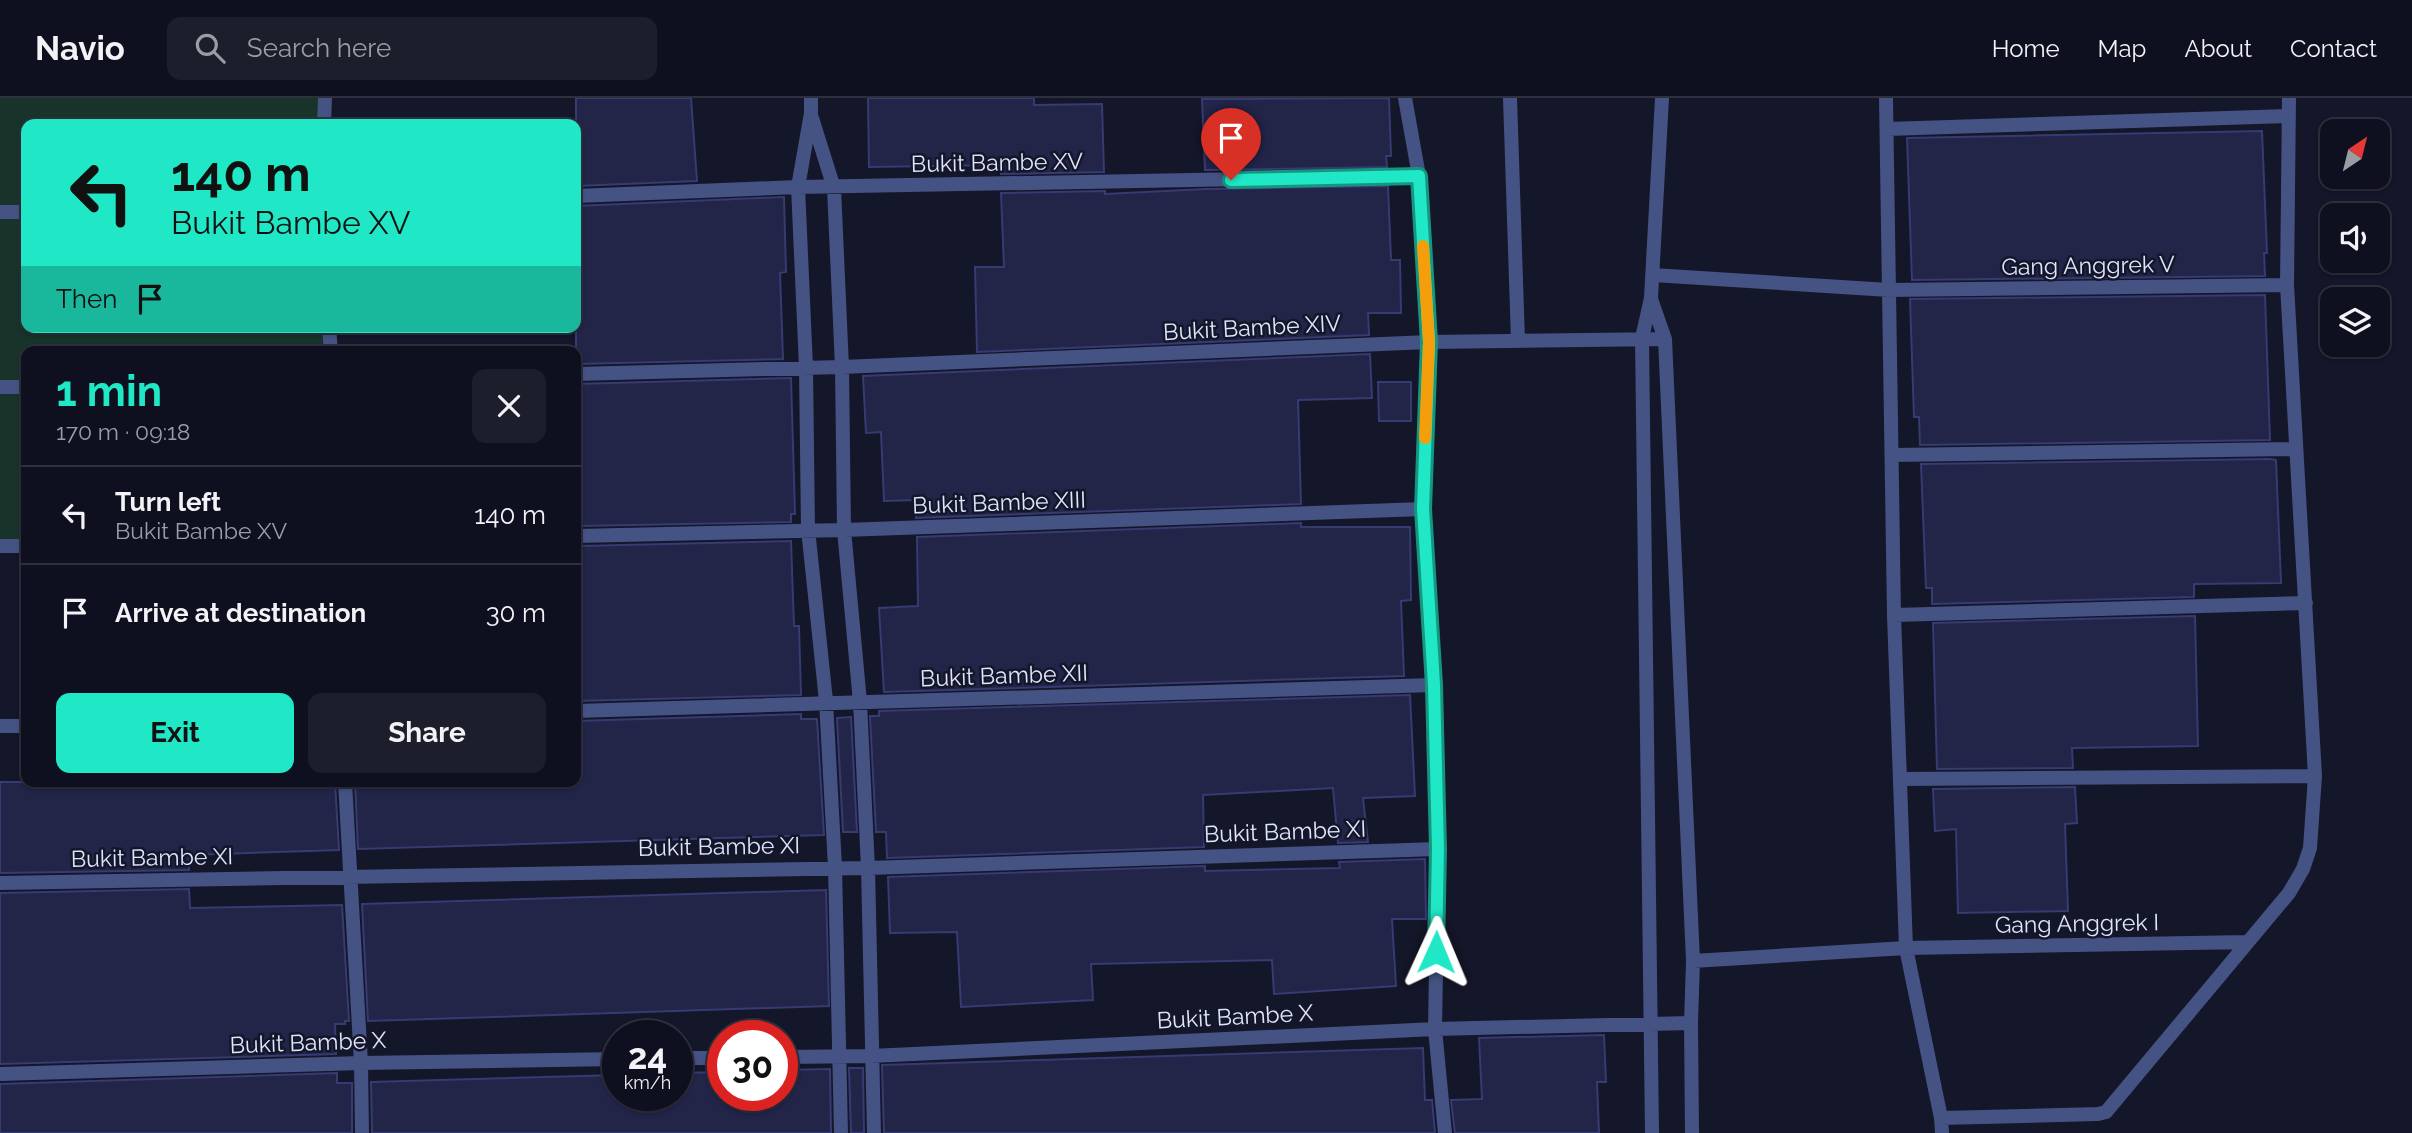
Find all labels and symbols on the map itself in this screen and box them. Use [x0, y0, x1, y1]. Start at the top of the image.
pin [1201, 108, 1261, 180]
north arrow [2320, 119, 2390, 189]
street label: Bukit Bambe XV [911, 147, 1084, 177]
street label: Gang Anggrek V [2001, 250, 2175, 280]
street label: Bukit Bambe XIV [1162, 309, 1342, 345]
street label: Bukit Bambe XIII [912, 485, 1086, 519]
street label: Bukit Bambe XII [920, 659, 1088, 691]
street label: Bukit Bambe XI [1203, 815, 1367, 847]
street label: Bukit Bambe XI [638, 831, 800, 861]
street label: Bukit Bambe XI [71, 842, 233, 872]
street label: Gang Anggrek I [1995, 908, 2159, 938]
position arrow [1399, 915, 1473, 989]
street label: Bukit Bambe X [1156, 998, 1314, 1034]
speed limit sign: 30 [707, 1020, 798, 1111]
street label: Bukit Bambe X [229, 1026, 387, 1058]

